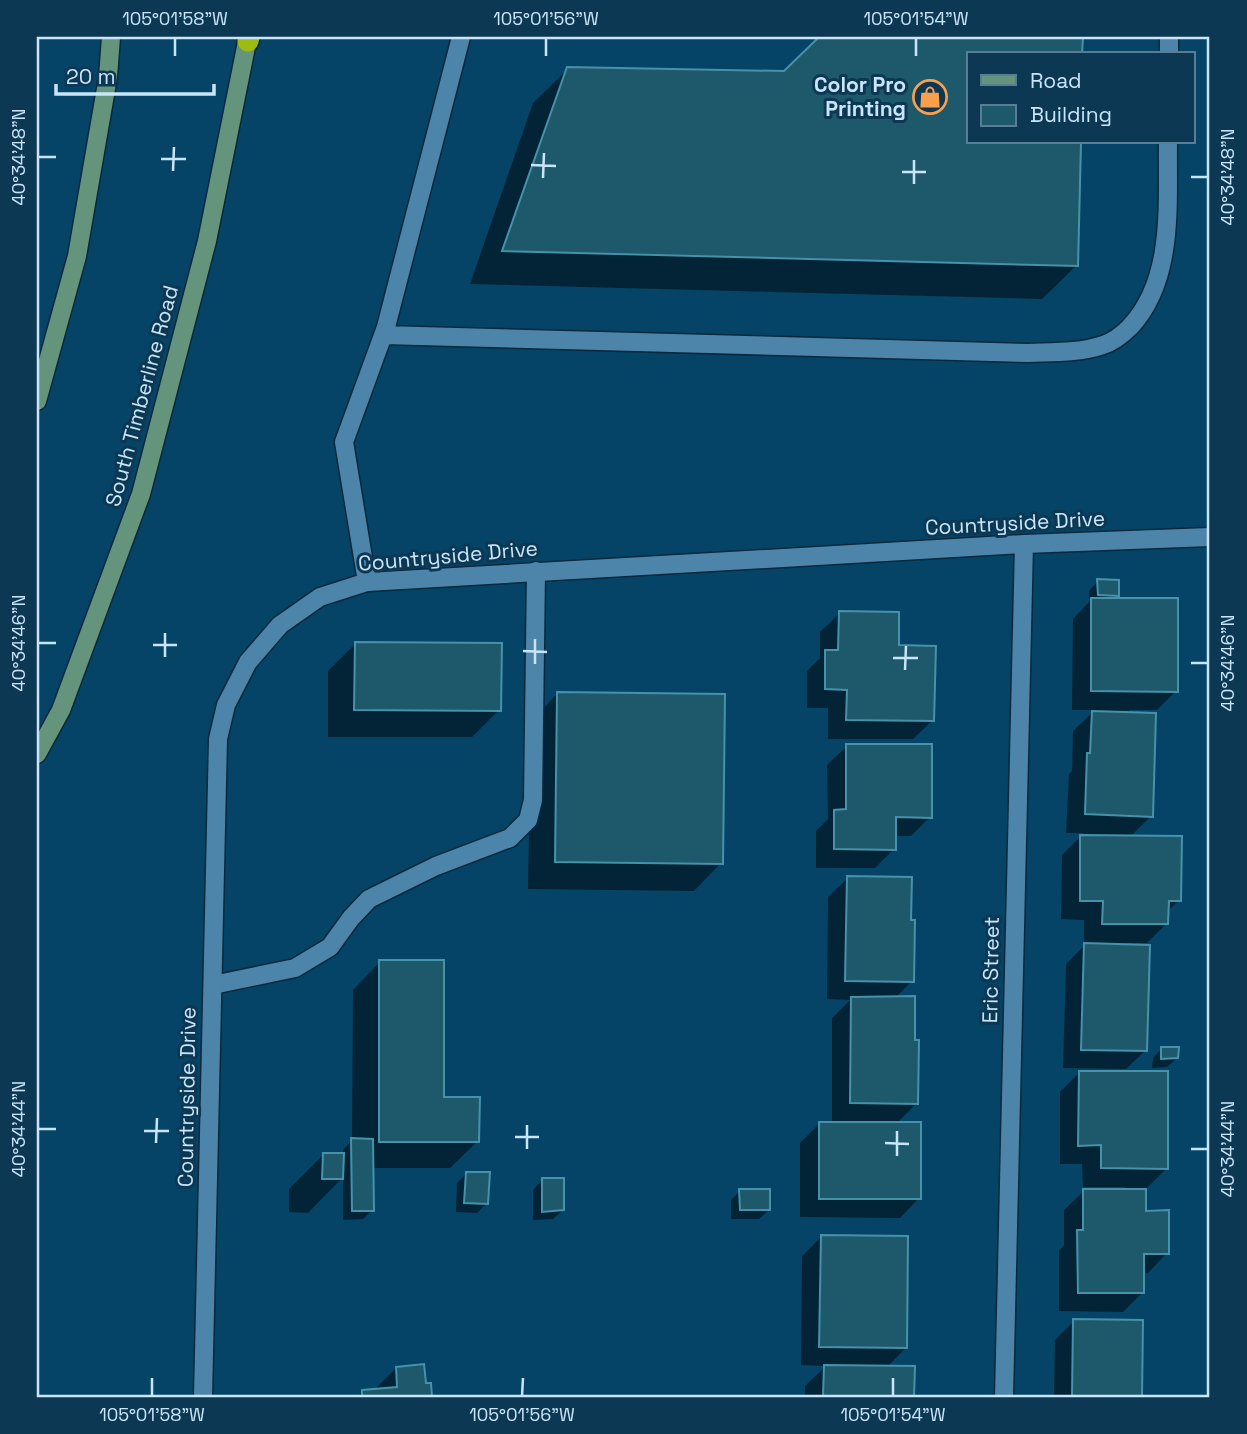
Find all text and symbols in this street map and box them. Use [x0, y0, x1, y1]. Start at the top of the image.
text: 105°01'58"W [122, 7, 228, 30]
text: 105°01'56"W [493, 7, 599, 30]
text: 105°01'54"W [863, 7, 969, 30]
scale bar [56, 52, 214, 96]
legend [967, 52, 1194, 144]
text: 20 m [66, 63, 116, 90]
text: Road [1030, 67, 1082, 94]
place label: Color Pro Printing [814, 71, 906, 122]
shop icon: Color Pro Printing [911, 78, 949, 116]
text: Building [1030, 101, 1112, 128]
text: 40°34'48"N [7, 109, 30, 205]
text: 40°34'48"N [1216, 129, 1239, 225]
street label: South Timberline Road [99, 282, 184, 509]
street label: Countryside Drive [924, 504, 1106, 541]
street label: Countryside Drive [357, 534, 539, 577]
text: 40°34'46"N [7, 595, 30, 691]
text: 40°34'46"N [1216, 615, 1239, 711]
street label: Eric Street [976, 916, 1005, 1024]
street label: Countryside Drive [171, 1007, 202, 1187]
text: 40°34'44"N [7, 1081, 30, 1177]
text: 40°34'44"N [1216, 1101, 1239, 1197]
text: 105°01'58"W [99, 1403, 205, 1426]
text: 105°01'56"W [469, 1403, 575, 1426]
text: 105°01'54"W [840, 1403, 946, 1426]

